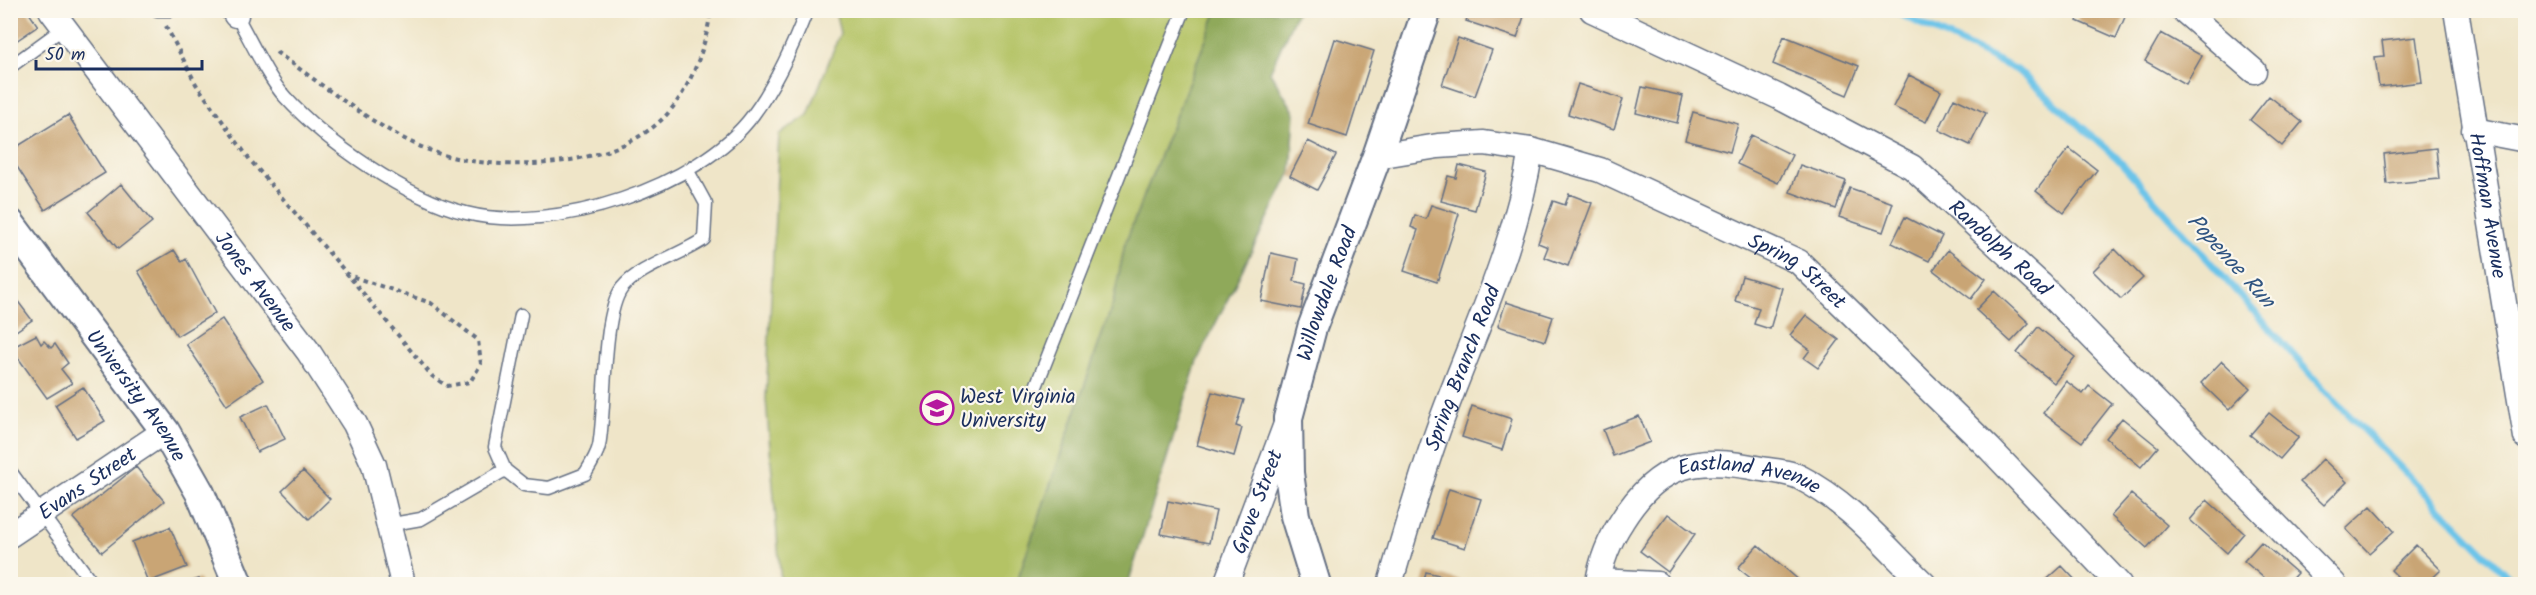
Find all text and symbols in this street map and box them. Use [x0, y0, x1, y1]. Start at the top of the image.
scale bar [36, 33, 202, 71]
text: 50 m [45, 41, 85, 70]
street label: Hoffman Avenue [2458, 130, 2515, 282]
street label: Randolph Road [1940, 193, 2059, 305]
water label: Popenoe Run [2178, 206, 2284, 319]
street label: Willowdale Road [1289, 221, 1367, 365]
street label: Jones Avenue [205, 225, 304, 340]
street label: Spring Street [1742, 225, 1854, 319]
street label: Spring Branch Road [1417, 280, 1511, 456]
street label: University Avenue [77, 323, 194, 469]
place label: West Virginia University [960, 381, 1076, 438]
school or university icon: West Virginia University [919, 390, 955, 426]
street label: Evans Street [32, 439, 145, 530]
street label: Grove Street [1224, 444, 1293, 559]
street label: Eastland Avenue [1674, 448, 1828, 504]

